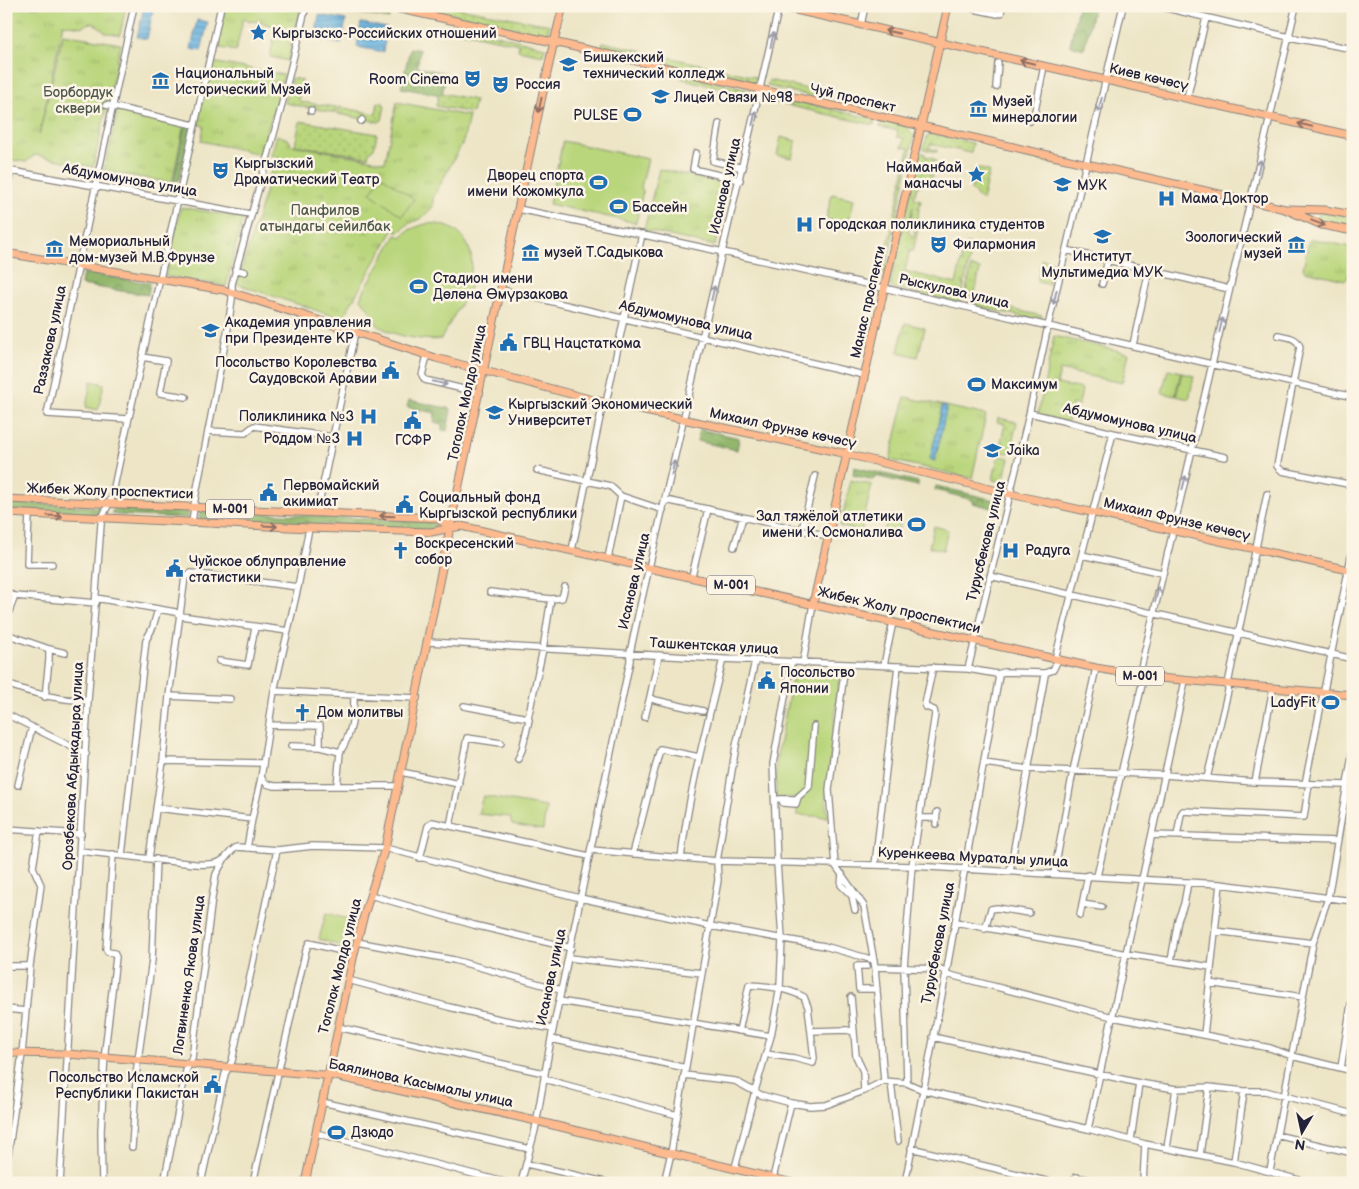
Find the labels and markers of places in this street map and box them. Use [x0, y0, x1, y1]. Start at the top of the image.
place icon: Кыргызско-Российских отношений [248, 23, 268, 43]
place label: Кыргызско-Российских отношений [272, 25, 497, 42]
place label: Бишкекский технический колледж [583, 49, 725, 82]
school or university icon: Бишкекский технический колледж [559, 55, 579, 75]
place label: Национальный Исторический Музей [175, 65, 311, 98]
theatre icon: Room Cinema [463, 69, 483, 89]
museum icon: Национальный Исторический Музей [151, 71, 171, 91]
place label: Room Cinema [369, 71, 459, 88]
theatre icon: Россия [491, 74, 511, 94]
place label: Россия [515, 76, 561, 93]
school or university icon: Лицей Связи №98 [650, 87, 670, 107]
place label: Лицей Связи №98 [673, 89, 793, 106]
place label: Музей минералогии [992, 93, 1077, 126]
museum icon: Музей минералогии [968, 99, 988, 119]
sports icon: PULSE [622, 105, 642, 125]
place label: PULSE [573, 107, 618, 124]
place label: Кыргызский Драматический Театр [234, 155, 380, 188]
place label: Найманбай манасчы [886, 159, 962, 192]
theatre icon: Кыргызский Драматический Театр [210, 161, 230, 181]
place icon: Найманбай манасчы [966, 165, 986, 185]
place label: Дворец спорта имени Кожомкула [467, 167, 585, 200]
sports icon: Дворец спорта имени Кожомкула [588, 173, 608, 193]
school or university icon: МУК [1053, 175, 1073, 195]
place label: МУК [1077, 177, 1108, 194]
hospital icon: Мама Доктор [1157, 188, 1177, 208]
place label: Мама Доктор [1181, 190, 1268, 207]
sports icon: Бассейн [608, 197, 628, 217]
place label: Бассейн [632, 199, 687, 216]
hospital icon: Городская поликлиника студентов [794, 214, 814, 234]
place label: Городская поликлиника студентов [818, 216, 1045, 233]
school or university icon: Институт Мультимедиа МУК [1092, 226, 1112, 246]
place label: Зоологический музей [1186, 229, 1282, 262]
place label: Мемориальный дом-музей М.В.Фрунзе [69, 233, 215, 266]
theatre icon: Филармония [929, 234, 949, 254]
museum icon: Зоологический музей [1286, 235, 1306, 255]
place label: Филармония [953, 236, 1036, 253]
museum icon: Мемориальный дом-музей М.В.Фрунзе [45, 239, 65, 259]
museum icon: музей Т.Садыкова [520, 242, 540, 262]
place label: музей Т.Садыкова [544, 244, 664, 261]
place label: Институт Мультимедиа МУК [1041, 248, 1164, 281]
place label: Стадион имени Дөлөна Өмүрзакова [433, 270, 569, 303]
sports icon: Стадион имени Дөлөна Өмүрзакова [409, 276, 429, 296]
place label: Академия управления при Президенте КР [224, 314, 371, 347]
school or university icon: Академия управления при Президенте КР [201, 320, 221, 340]
public building icon: ГВЦ Нацстаткома [499, 333, 519, 353]
place label: ГВЦ Нацстаткома [523, 335, 642, 352]
place label: Посольство Королевства Саудовской Аравии [215, 354, 378, 387]
public building icon: Посольство Королевства Саудовской Аравии [381, 360, 401, 380]
sports icon: Максимум [967, 374, 987, 394]
place label: Максимум [991, 376, 1058, 393]
place label: Кыргызский Экономический Университет [508, 396, 693, 429]
school or university icon: Кыргызский Экономический Университет [484, 402, 504, 422]
hospital icon: Поликлиника №3 [358, 406, 378, 426]
place label: Поликлиника №3 [239, 408, 354, 425]
public building icon: ГСФР [403, 410, 423, 430]
hospital icon: Роддом №3 [344, 428, 364, 448]
place label: Роддом №3 [263, 430, 340, 447]
place label: ГСФР [395, 432, 431, 449]
school or university icon: Jaika [983, 440, 1003, 460]
place label: Jaika [1007, 442, 1040, 459]
place label: Первомайский акимиат [283, 477, 379, 510]
public building icon: Первомайский акимиат [259, 483, 279, 503]
place label: Социальный фонд Кыргызской республики [419, 489, 577, 522]
public building icon: Социальный фонд Кыргызской республики [395, 495, 415, 515]
place label: Зал тяжёлой атлетики имени К. Осмоналива [756, 508, 904, 541]
sports icon: Зал тяжёлой атлетики имени К. Осмоналива [907, 514, 927, 534]
place label: Воскресенский собор [415, 535, 514, 568]
hospital icon: Радуга [1001, 540, 1021, 560]
church icon: Воскресенский собор [391, 541, 411, 561]
place label: Радуга [1025, 542, 1071, 559]
place label: Чуйское облуправление статистики [189, 553, 346, 586]
public building icon: Чуйское облуправление статистики [165, 559, 185, 579]
place label: Посольство Японии [780, 664, 855, 697]
public building icon: Посольство Японии [756, 670, 776, 690]
sports icon: LadyFit [1320, 692, 1340, 712]
place label: LadyFit [1270, 694, 1317, 711]
church icon: Дом молитвы [293, 702, 313, 722]
place label: Дом молитвы [317, 704, 403, 721]
place label: Посольство Исламской Республики Пакистан [48, 1069, 199, 1102]
public building icon: Посольство Исламской Республики Пакистан [203, 1075, 223, 1095]
sports icon: Дзюдо [327, 1122, 347, 1142]
place label: Дзюдо [351, 1124, 394, 1141]

